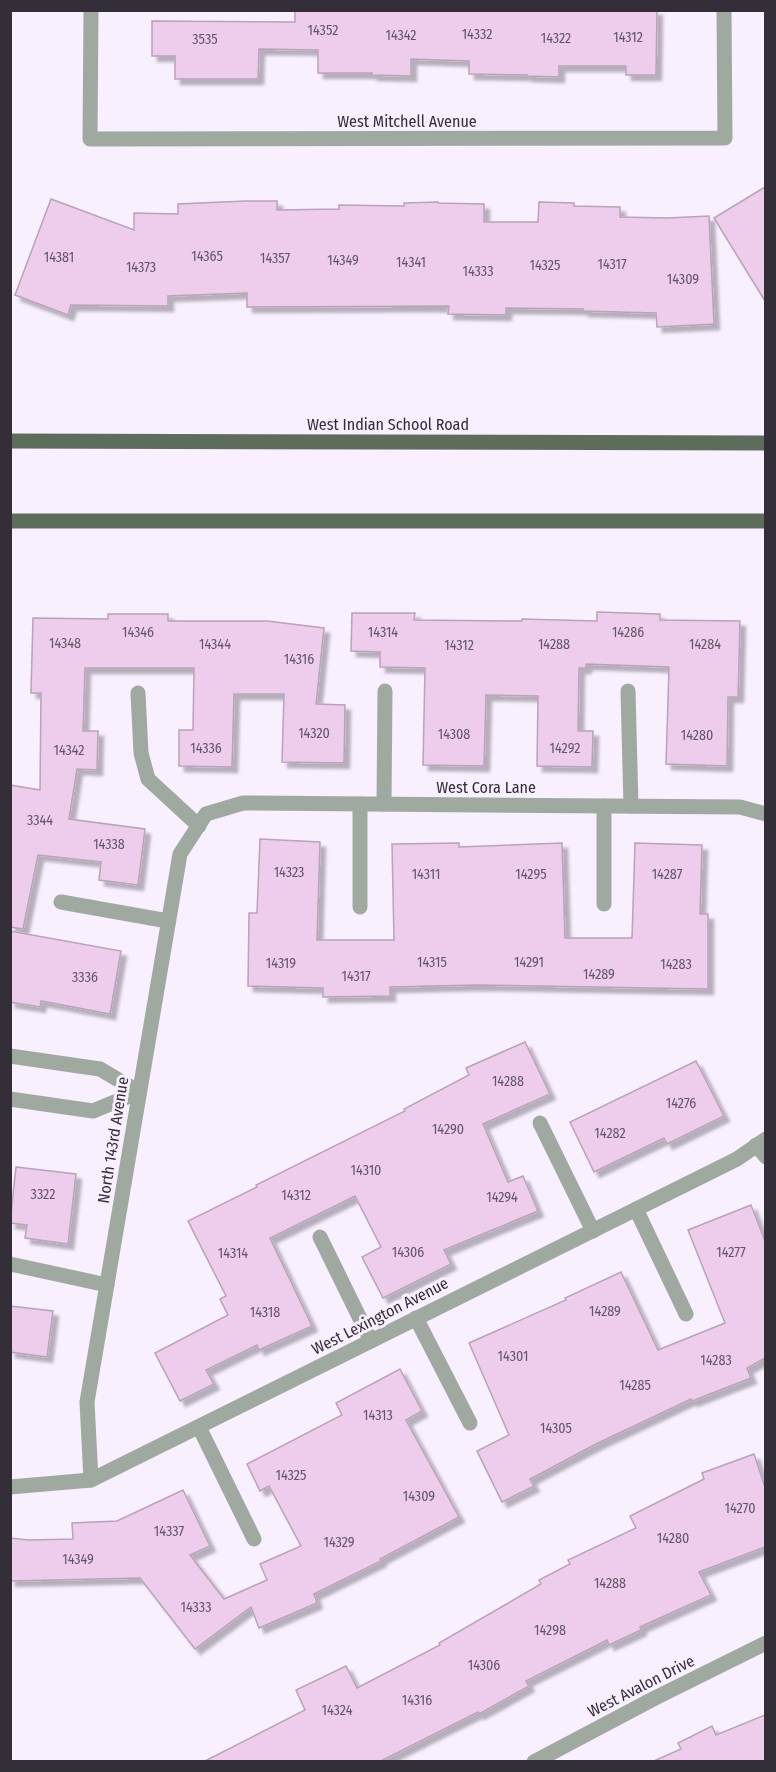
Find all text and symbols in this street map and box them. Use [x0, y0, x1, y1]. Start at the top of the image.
house number: 14352 [308, 22, 338, 39]
house number: 14332 [462, 26, 492, 43]
house number: 14342 [385, 27, 417, 44]
house number: 14312 [613, 29, 643, 46]
house number: 14322 [541, 30, 571, 47]
house number: 3535 [192, 31, 218, 48]
street label: West Mitchell Avenue [337, 112, 477, 131]
house number: 14365 [191, 248, 223, 265]
house number: 14381 [44, 249, 74, 266]
house number: 14357 [260, 250, 290, 267]
house number: 14349 [327, 252, 359, 269]
house number: 14341 [396, 254, 426, 271]
house number: 14317 [597, 256, 627, 273]
house number: 14325 [530, 257, 560, 274]
house number: 14373 [126, 259, 156, 276]
house number: 14333 [463, 263, 493, 280]
house number: 14309 [667, 271, 699, 288]
street label: West Indian School Road [307, 415, 469, 434]
house number: 14346 [122, 624, 154, 641]
house number: 14314 [368, 624, 398, 641]
house number: 14286 [612, 624, 644, 641]
house number: 14348 [49, 635, 81, 652]
house number: 14344 [199, 636, 231, 653]
house number: 14288 [538, 636, 570, 653]
house number: 14284 [689, 636, 721, 653]
house number: 14312 [444, 637, 474, 654]
house number: 14316 [284, 651, 314, 668]
house number: 14320 [298, 725, 330, 742]
house number: 14308 [438, 726, 470, 743]
house number: 14280 [681, 727, 713, 744]
house number: 14336 [190, 740, 222, 757]
house number: 14292 [550, 740, 580, 757]
house number: 14342 [53, 742, 85, 759]
street label: West Cora Lane [436, 778, 536, 797]
house number: 3344 [27, 812, 53, 829]
house number: 14338 [93, 836, 125, 853]
house number: 14323 [274, 864, 304, 881]
house number: 14311 [412, 866, 440, 883]
house number: 14295 [515, 866, 547, 883]
house number: 14287 [652, 866, 683, 883]
house number: 14315 [417, 954, 447, 971]
house number: 14291 [514, 954, 544, 971]
house number: 14319 [266, 955, 296, 972]
house number: 14283 [660, 956, 692, 973]
house number: 14289 [583, 966, 615, 983]
house number: 14317 [341, 968, 371, 985]
house number: 3336 [72, 969, 98, 986]
house number: 14288 [492, 1073, 524, 1090]
street label: North 143rd Avenue [94, 1075, 132, 1205]
house number: 14276 [666, 1095, 696, 1112]
house number: 14290 [432, 1121, 464, 1138]
house number: 14282 [594, 1125, 626, 1142]
house number: 14310 [351, 1162, 381, 1179]
house number: 3322 [31, 1186, 55, 1203]
house number: 14312 [281, 1187, 311, 1204]
house number: 14294 [486, 1189, 518, 1206]
house number: 14306 [392, 1244, 424, 1261]
house number: 14277 [716, 1244, 746, 1261]
house number: 14314 [218, 1245, 248, 1262]
street label: West Lexington Avenue [309, 1273, 452, 1359]
house number: 14289 [589, 1303, 621, 1320]
house number: 14318 [250, 1304, 280, 1321]
house number: 14301 [498, 1348, 528, 1365]
house number: 14283 [700, 1352, 732, 1369]
house number: 14285 [619, 1377, 651, 1394]
house number: 14313 [363, 1407, 393, 1424]
house number: 14305 [540, 1420, 572, 1437]
house number: 14325 [276, 1467, 306, 1484]
house number: 14309 [403, 1488, 435, 1505]
house number: 14270 [725, 1500, 755, 1517]
house number: 14337 [154, 1523, 184, 1540]
house number: 14280 [657, 1530, 689, 1547]
house number: 14329 [323, 1534, 355, 1551]
house number: 14349 [62, 1551, 94, 1568]
house number: 14288 [594, 1575, 626, 1592]
house number: 14333 [181, 1599, 211, 1616]
house number: 14298 [534, 1622, 566, 1639]
street label: West Avalon Drive [584, 1651, 698, 1721]
house number: 14306 [468, 1657, 500, 1674]
house number: 14316 [402, 1692, 432, 1709]
house number: 14324 [322, 1702, 353, 1719]

